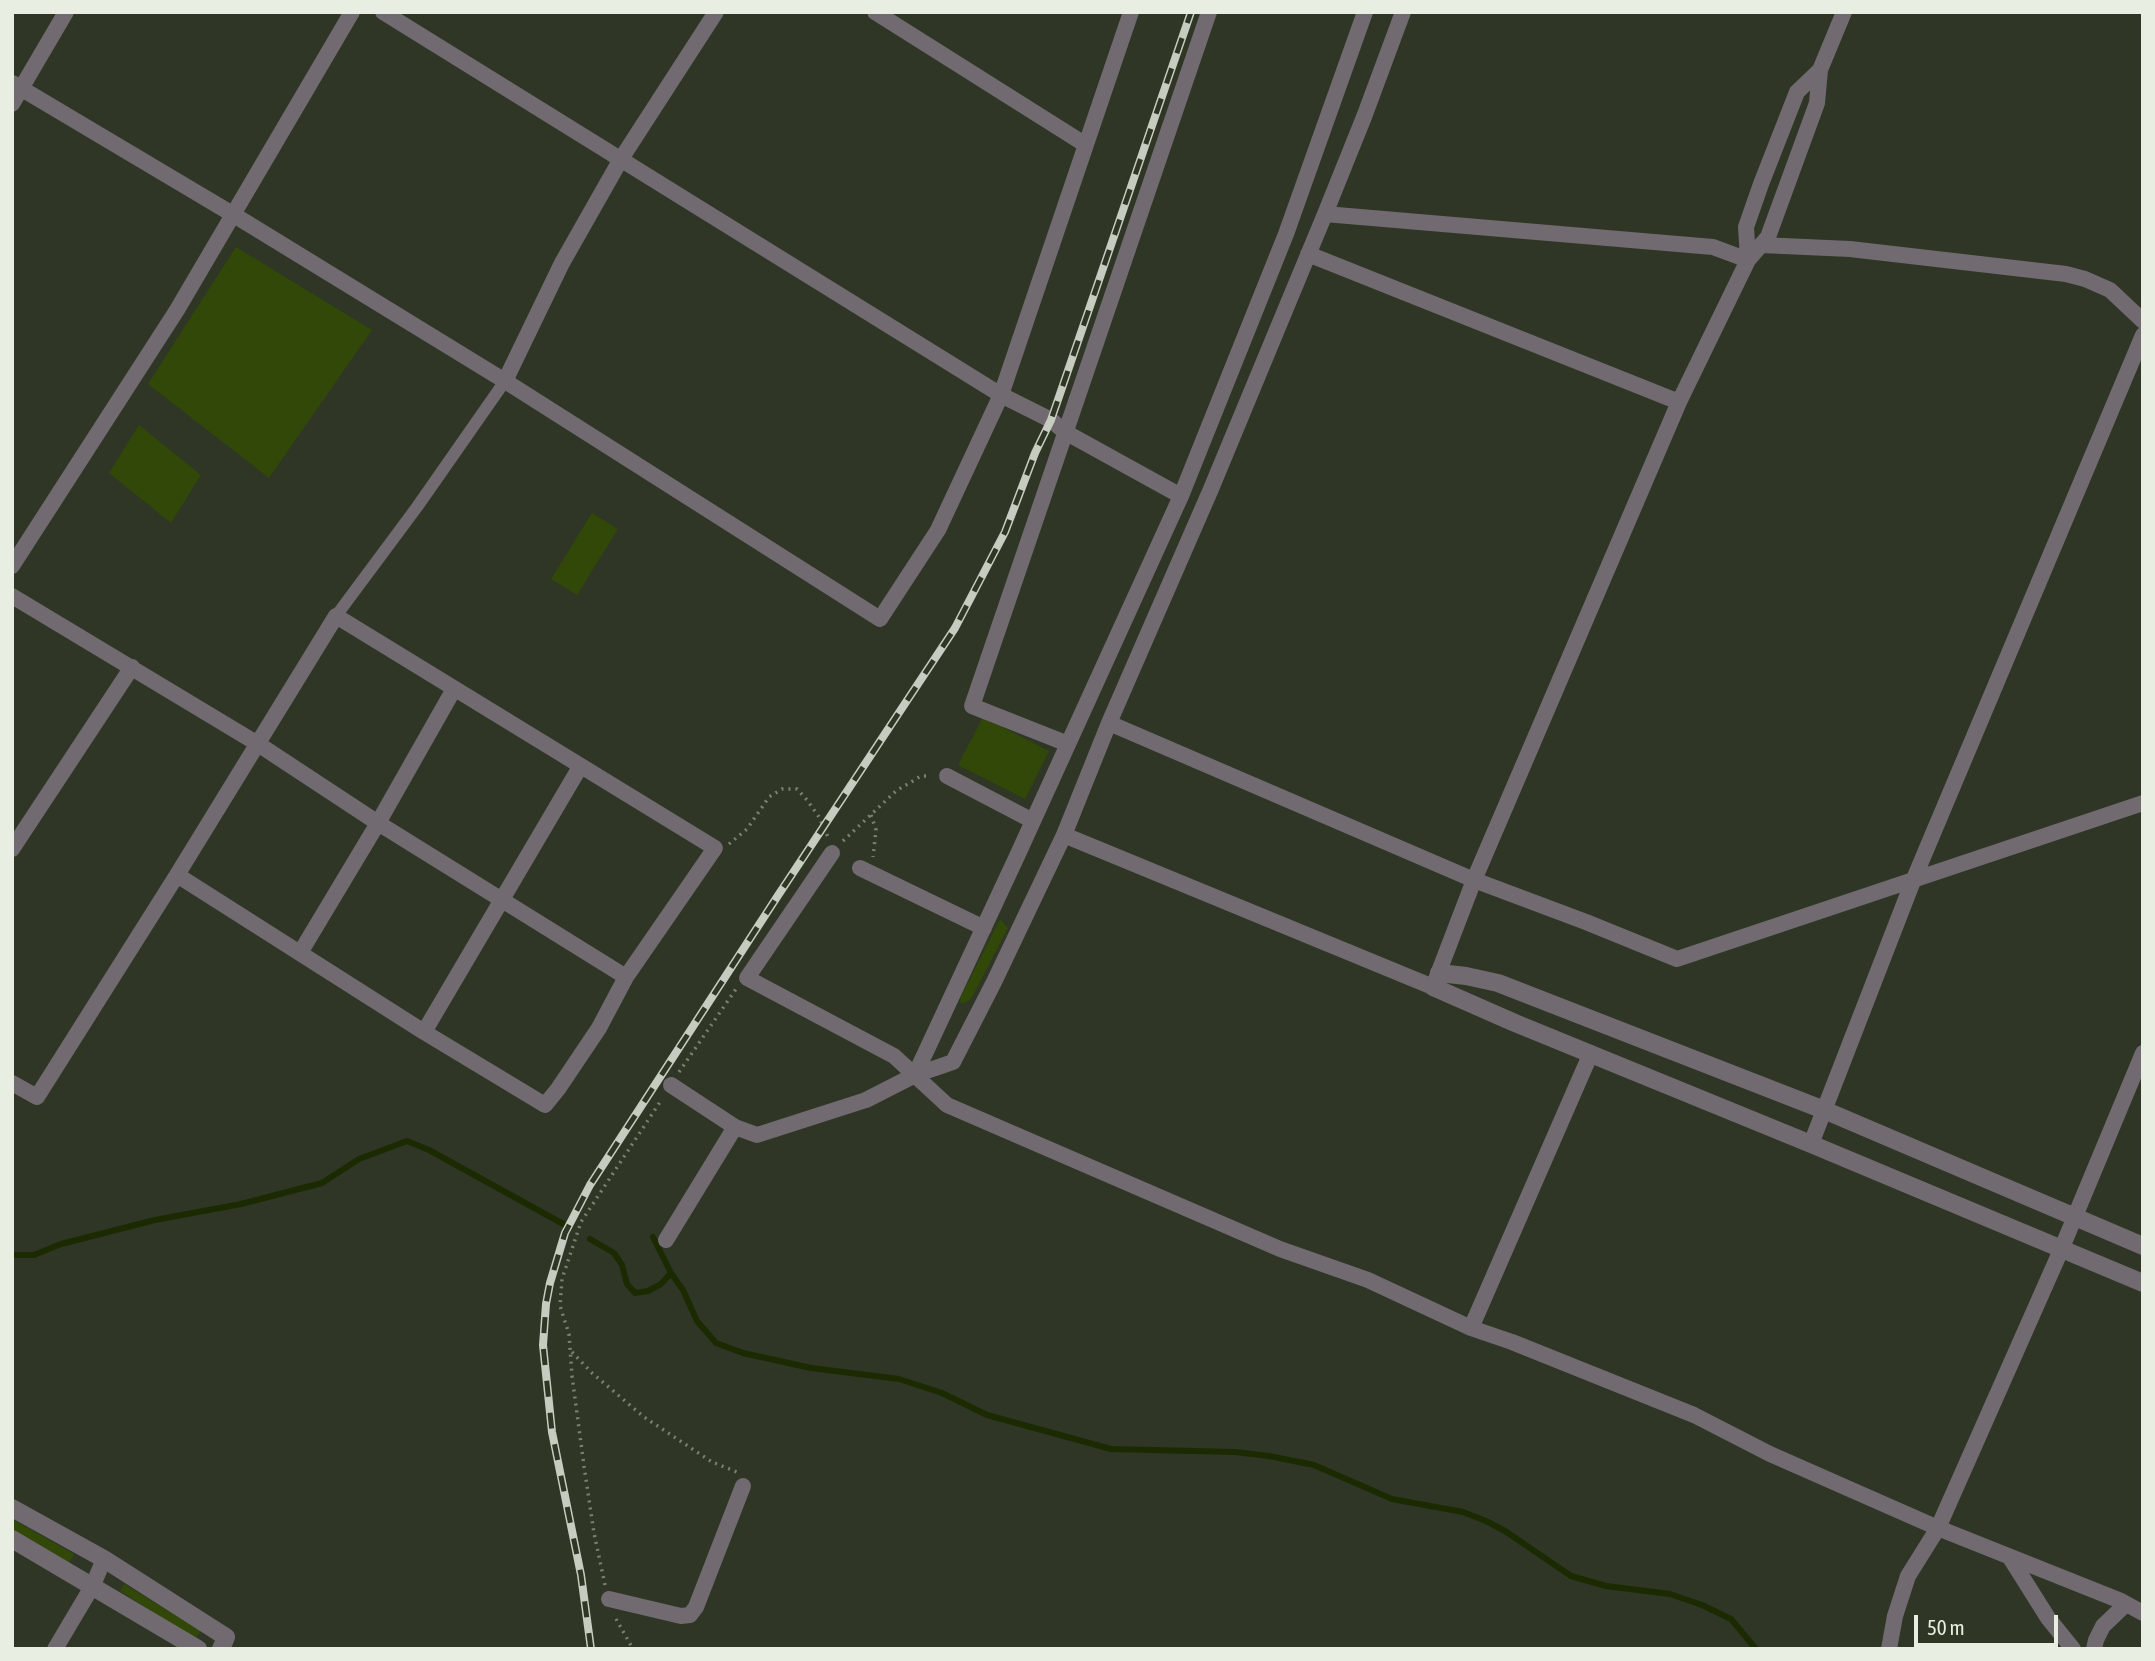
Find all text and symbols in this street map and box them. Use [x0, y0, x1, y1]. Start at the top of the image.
scale bar [1917, 1602, 2060, 1646]
text: 50 m [1927, 1615, 1965, 1639]

